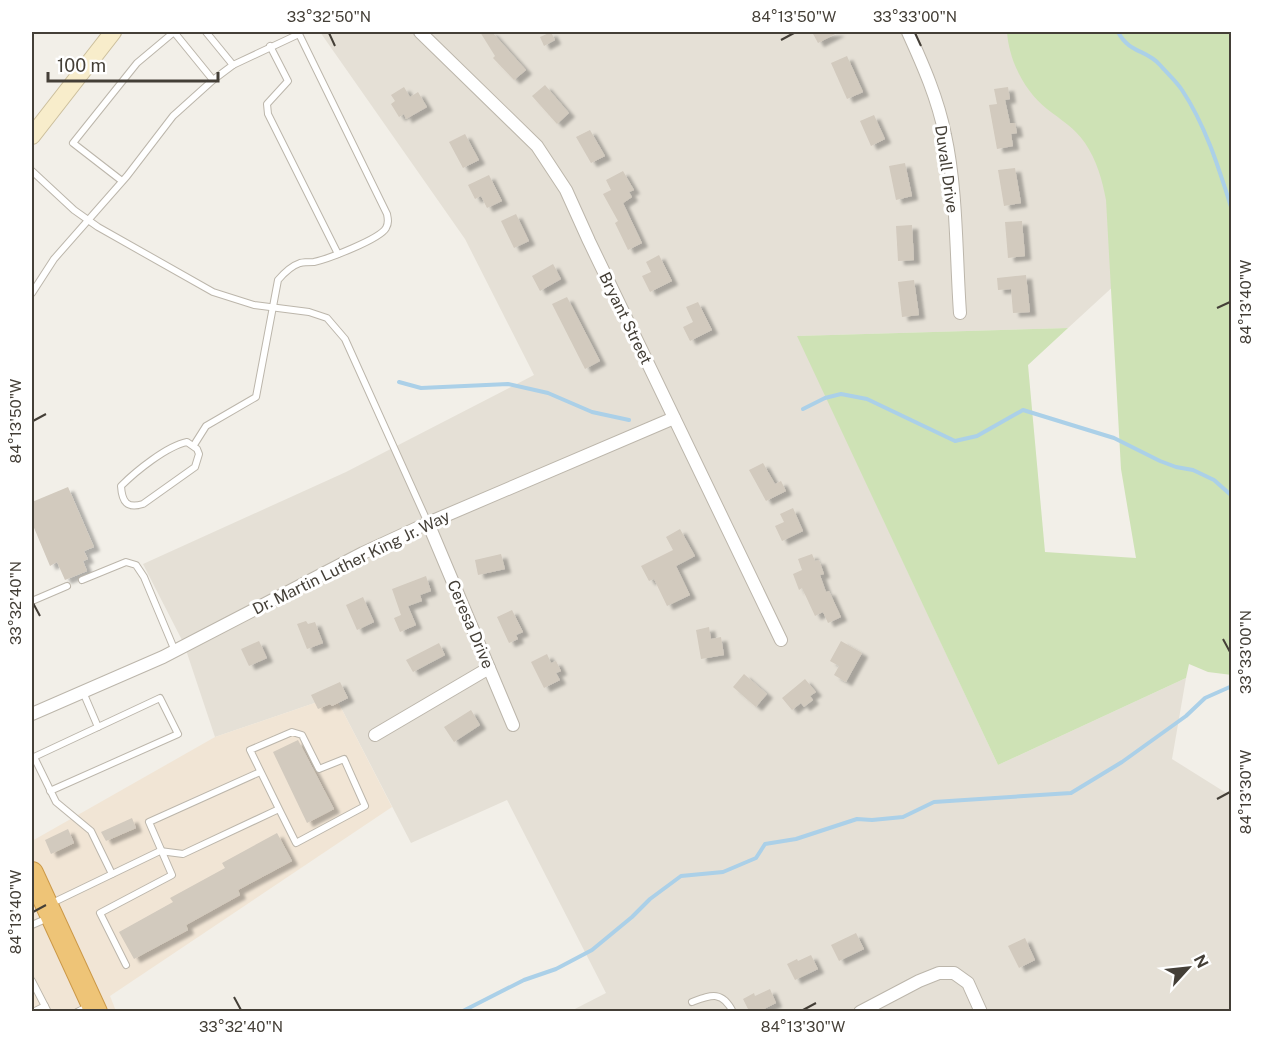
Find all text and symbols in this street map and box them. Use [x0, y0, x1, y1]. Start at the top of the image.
text: 33°32'50"N [287, 8, 371, 25]
text: 84°13'50"W [752, 8, 836, 25]
text: 33°33'00"N [873, 8, 957, 25]
scale bar [48, 45, 218, 83]
text: 100 m [57, 55, 106, 76]
street label: Duvall Drive [931, 124, 962, 214]
text: 84°13'40"W [1237, 260, 1254, 344]
street label: Bryant Street [595, 269, 656, 367]
text: 84°13'50"W [7, 379, 24, 463]
street label: Dr. Martin Luther King Jr. Way [249, 506, 453, 619]
text: 33°32'40"N [7, 561, 24, 645]
street label: Ceresa Drive [443, 577, 498, 671]
text: 33°33'00"N [1237, 610, 1254, 694]
text: 84°13'30"W [1237, 750, 1254, 834]
text: 84°13'40"W [7, 870, 24, 954]
north arrow [1158, 938, 1218, 998]
text: N [1190, 952, 1212, 971]
text: 33°32'40"N [199, 1018, 283, 1035]
text: 84°13'30"W [761, 1018, 845, 1035]

